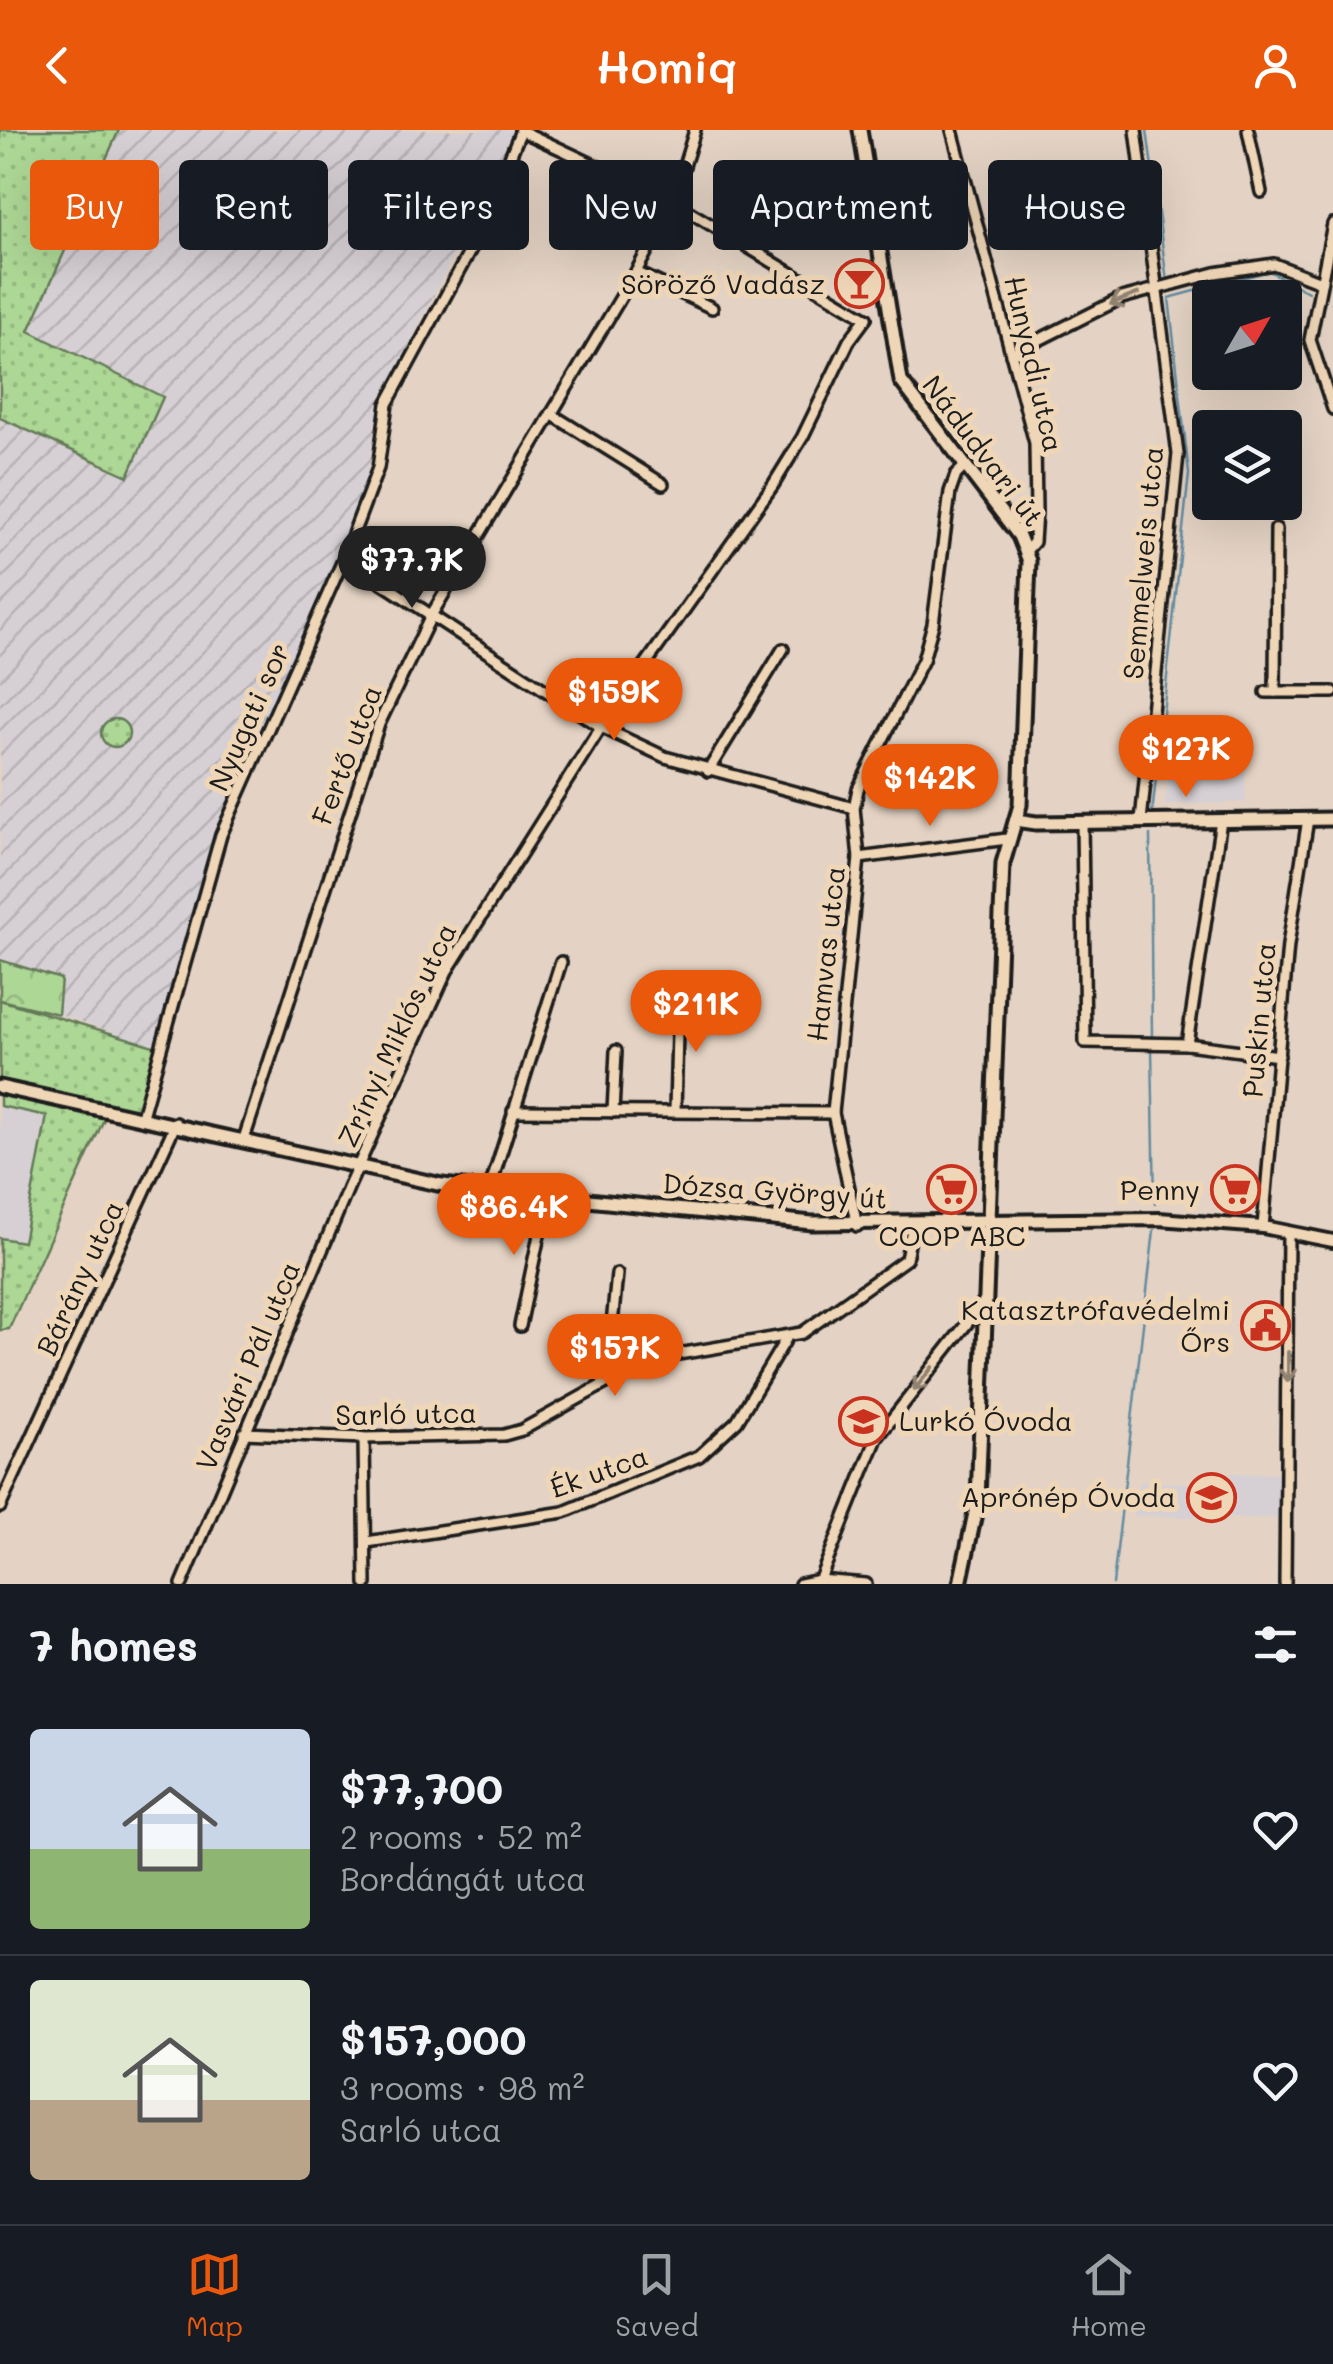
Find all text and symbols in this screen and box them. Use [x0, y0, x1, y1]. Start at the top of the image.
text: Homiq [596, 36, 737, 94]
icon: back [30, 38, 85, 93]
icon: person [1248, 38, 1303, 93]
chip: Buy [30, 160, 159, 250]
chip: Rent [179, 160, 328, 250]
chip: Filters [348, 160, 529, 250]
chip: New [549, 160, 693, 250]
chip: Apartment [713, 160, 968, 250]
chip: House [988, 160, 1162, 250]
bar icon: Söröző Vadász [834, 258, 886, 310]
place label: Söröző Vadász [621, 265, 825, 301]
street label: Hunyadi utca [997, 272, 1073, 455]
north arrow [1192, 280, 1302, 390]
map controls [1192, 280, 1302, 520]
one-way arrow [1109, 291, 1139, 309]
street label: Nádudvari út [915, 368, 1052, 533]
button: layers [1192, 410, 1302, 520]
street label: Semmelweis utca [1114, 445, 1170, 681]
pin: $77.7K [331, 526, 493, 611]
text: $77.7K [360, 537, 464, 579]
street label: Nyugati sor [199, 637, 297, 796]
pin: $159K [544, 658, 684, 743]
text: $159K [568, 669, 660, 711]
street label: Fertő utca [303, 680, 389, 829]
pin: $127K [1116, 715, 1256, 800]
text: $127K [1141, 726, 1231, 768]
pin: $142K [860, 744, 1000, 829]
text: $142K [883, 755, 977, 797]
street label: Hamvas utca [798, 864, 852, 1043]
street label: Zrínyi Miklós utca [328, 917, 464, 1152]
street label: Puskin utca [1233, 941, 1283, 1099]
pin: $211K [626, 970, 766, 1055]
text: $211K [652, 981, 740, 1023]
supermarket icon: COOP ABC [926, 1163, 978, 1215]
street label: Dózsa György út [662, 1164, 889, 1216]
supermarket icon: Penny [1209, 1164, 1261, 1216]
place label: Penny [1120, 1171, 1200, 1207]
pin: $86.4K [433, 1173, 595, 1258]
text: $86.4K [459, 1184, 569, 1226]
street label: Bárány utca [27, 1194, 131, 1361]
place label: COOP ABC [878, 1217, 1026, 1253]
street label: Vasvári Pál utca [187, 1256, 307, 1476]
place label: Katasztrófavédelmi Őrs [961, 1291, 1230, 1359]
public building icon: Katasztrófavédelmi Őrs [1239, 1300, 1291, 1352]
pin: $157K [545, 1314, 685, 1399]
text: $157K [569, 1325, 661, 1367]
one-way arrow [1278, 1350, 1298, 1382]
one-way arrow [912, 1366, 934, 1392]
street label: Sarló utca [335, 1394, 477, 1432]
school or university icon: Lurkó Óvoda [838, 1395, 890, 1447]
place label: Lurkó Óvoda [899, 1402, 1072, 1438]
street label: Ék utca [545, 1437, 652, 1505]
school or university icon: Aprónép Óvoda [1185, 1471, 1237, 1523]
place label: Aprónép Óvoda [961, 1478, 1176, 1514]
text: 7 homes [30, 1617, 198, 1672]
icon: filters [1248, 1617, 1303, 1672]
text: $77,700 [340, 1760, 503, 1815]
icon: home [110, 1769, 230, 1889]
icon: heart [1248, 1802, 1303, 1857]
text: 2 rooms · 52 m² [340, 1815, 582, 1857]
text: Bordángát utca [340, 1857, 586, 1899]
text: $157,000 [340, 2011, 526, 2066]
icon: home [110, 2020, 230, 2140]
icon: heart [1248, 2053, 1303, 2108]
text: 3 rooms · 98 m² [340, 2066, 585, 2108]
text: Sarló utca [340, 2108, 502, 2150]
tab: Map [186, 2247, 243, 2343]
tab: Saved [615, 2247, 698, 2343]
tab: Home [1071, 2247, 1147, 2343]

